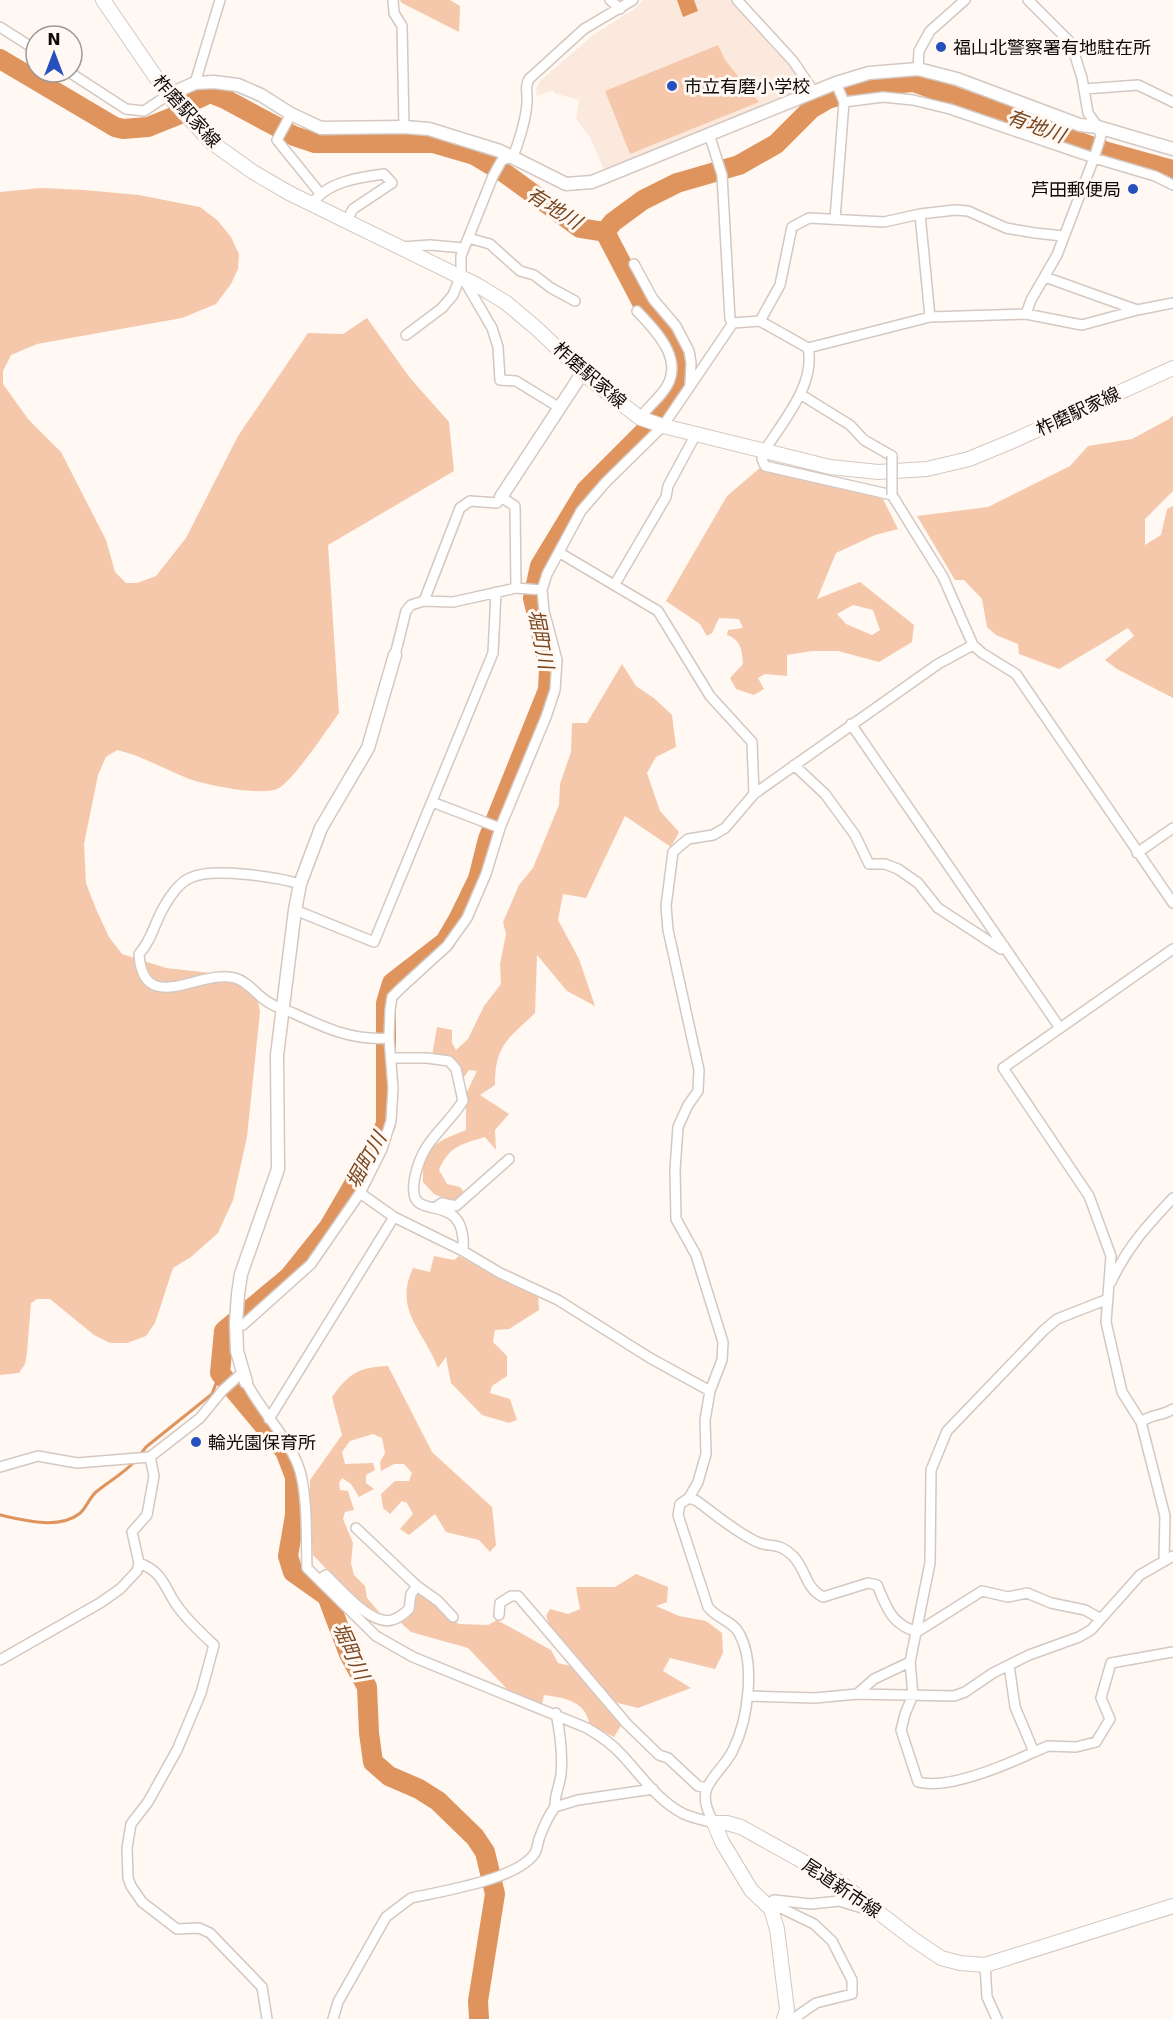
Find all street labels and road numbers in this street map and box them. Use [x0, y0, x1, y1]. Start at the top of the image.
street label: 柞磨駅家線 [149, 71, 225, 151]
street label: 柞磨駅家線 [549, 338, 631, 412]
street label: 柞磨駅家線 [1033, 382, 1123, 440]
street label: 尾道新市線 [799, 1854, 885, 1922]

